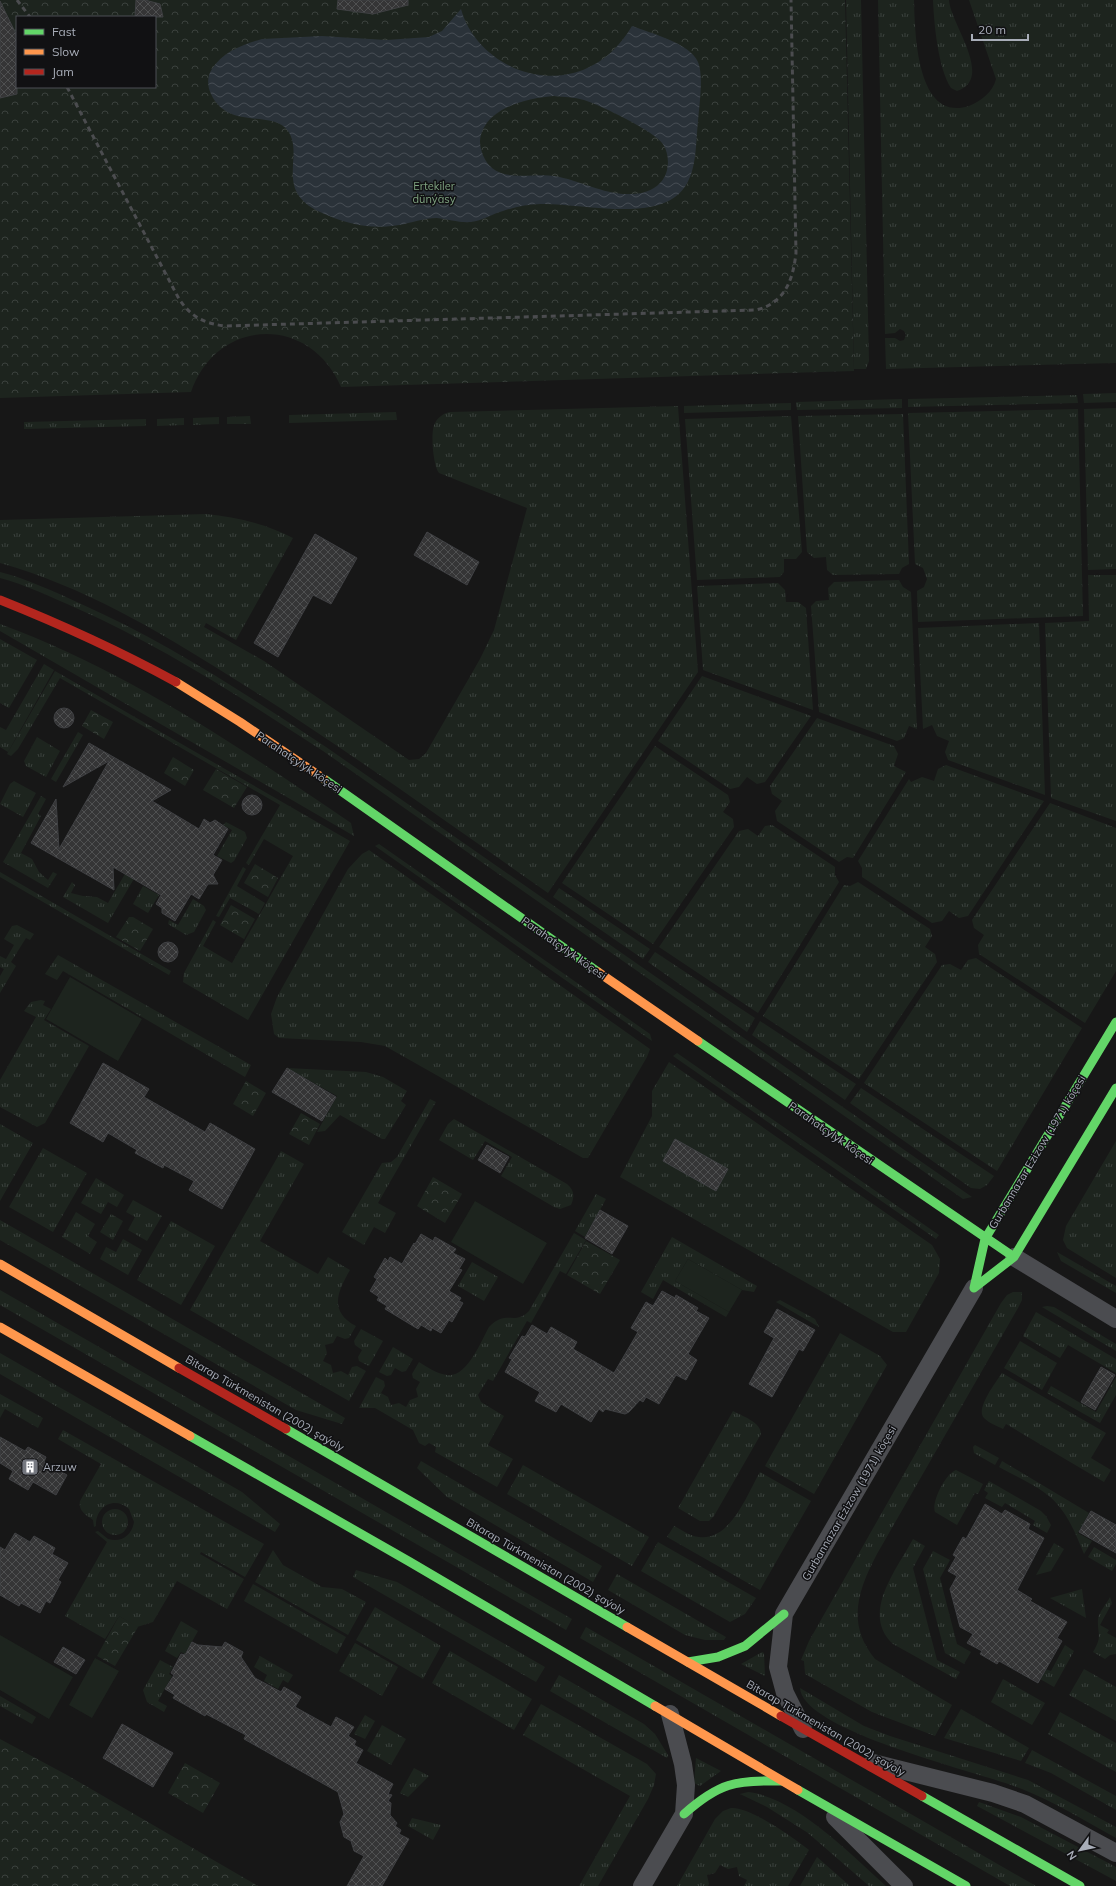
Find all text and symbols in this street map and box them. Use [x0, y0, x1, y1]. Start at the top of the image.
legend [16, 16, 156, 88]
scale bar [972, 16, 1028, 42]
text: 20 m [978, 22, 1006, 37]
text: Fast [52, 24, 76, 39]
text: Slow [52, 44, 80, 59]
text: Jam [52, 64, 74, 79]
park label: Ertekiler dünýäsy [413, 179, 456, 206]
street label: Parahatçylyk köçesi [253, 728, 345, 796]
street label: Parahatçylyk köçesi [519, 913, 609, 983]
street label: Gurbannazar Ezizow (1971) köçesi [985, 1073, 1089, 1231]
street label: Parahatçylyk köçesi [786, 1098, 876, 1168]
street label: Bitarap Türkmenistan (2002) şaýoly [183, 1352, 347, 1454]
street label: Gurbannazar Ezizow (1971) köçesi [799, 1423, 899, 1583]
building icon: Arzuw [20, 1457, 40, 1477]
place label: Arzuw [43, 1460, 77, 1474]
street label: Bitarap Türkmenistan (2002) şaýoly [464, 1515, 628, 1617]
street label: Bitarap Türkmenistan (2002) şaýoly [744, 1677, 908, 1779]
north arrow [1060, 1830, 1100, 1870]
text: N [1063, 1848, 1080, 1863]

